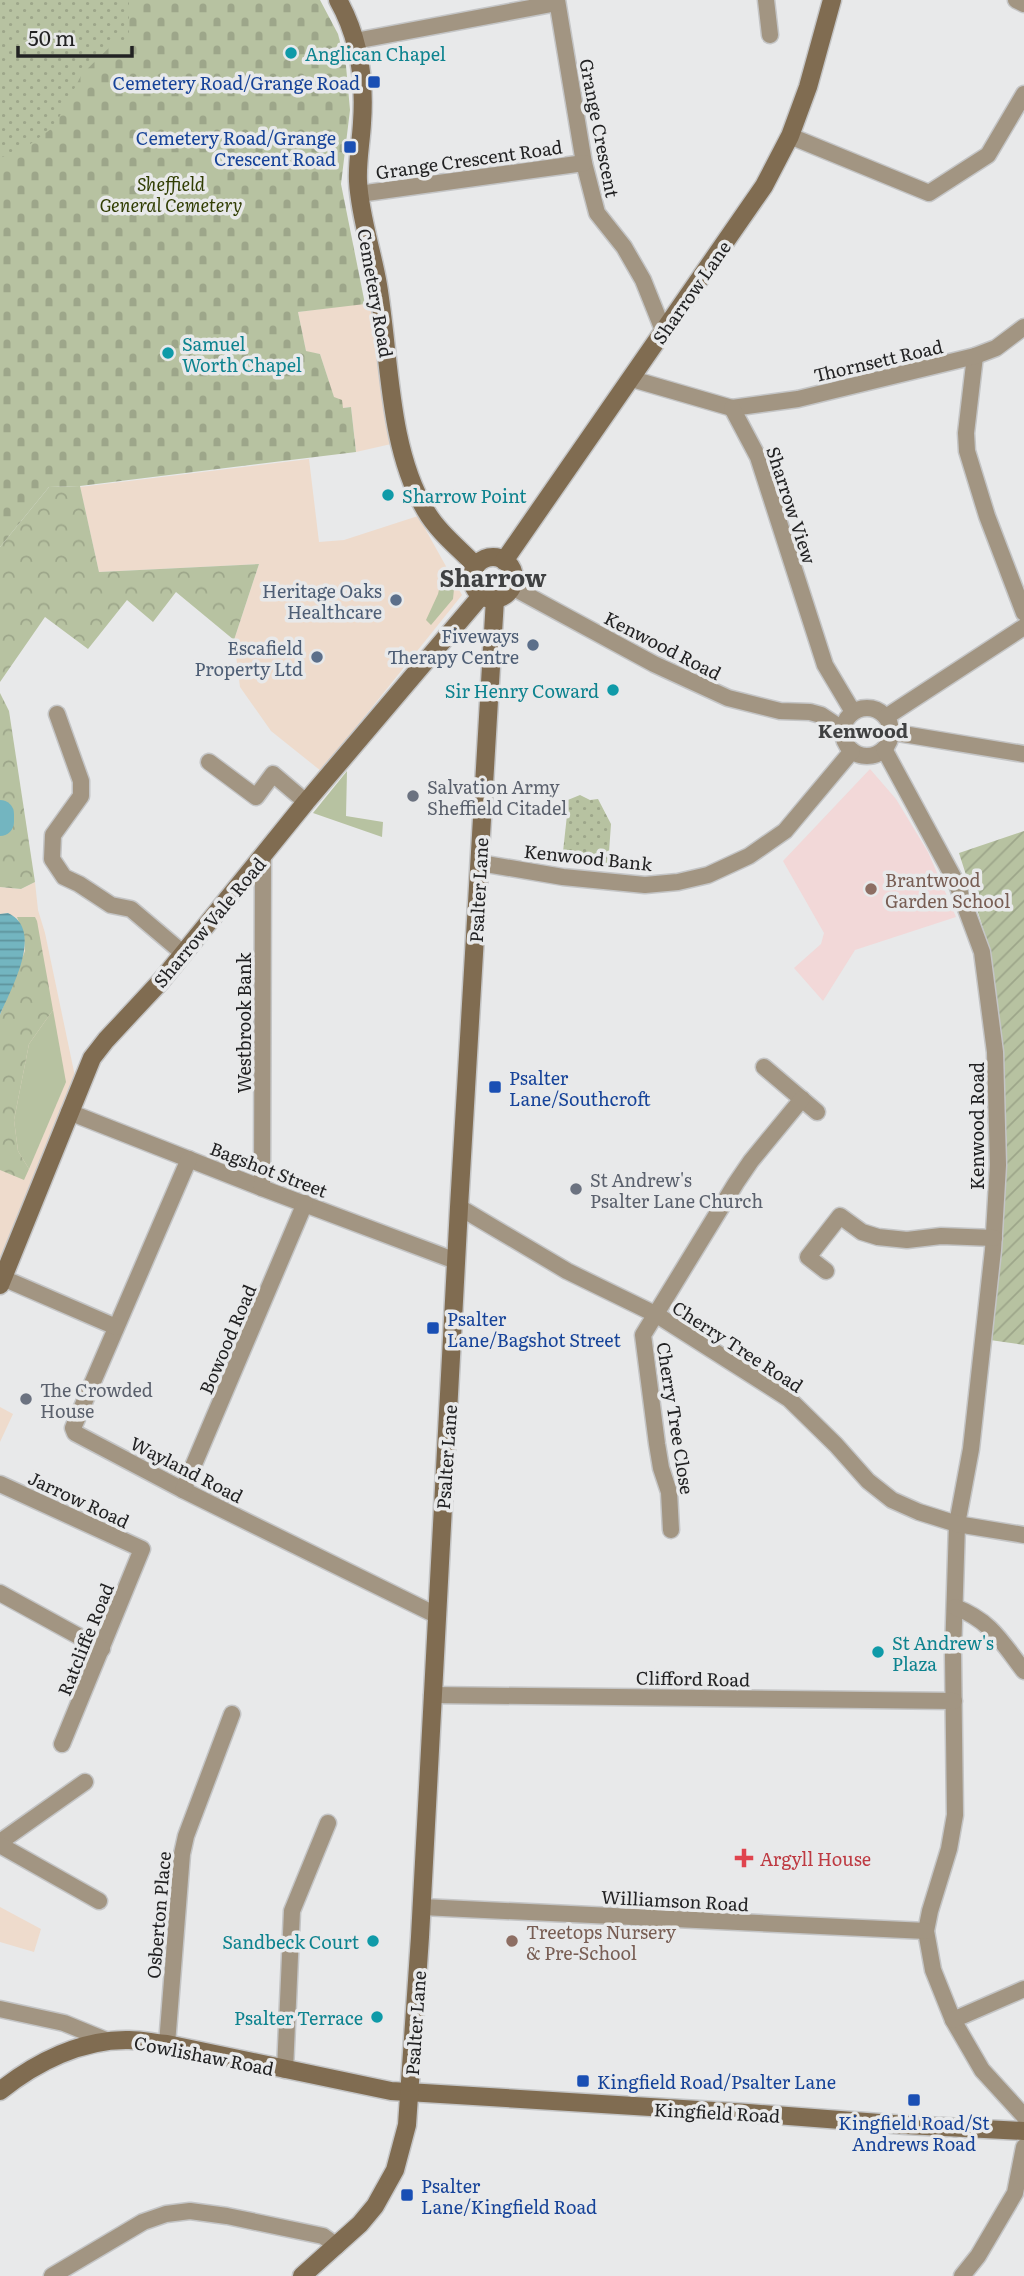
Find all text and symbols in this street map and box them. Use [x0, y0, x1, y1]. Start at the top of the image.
scale bar [18, 14, 131, 58]
text: 50 m [28, 21, 75, 52]
place label: Anglican Chapel [305, 40, 446, 67]
marker: Anglican Chapel [283, 45, 299, 61]
street label: Grange Crescent [573, 56, 627, 200]
place label: Cemetery Road/Grange Road [113, 69, 360, 96]
marker: Cemetery Road/Grange Road [366, 74, 382, 90]
place label: Cemetery Road/Grange Crescent Road [136, 124, 336, 172]
street label: Grange Crescent Road [374, 133, 564, 185]
marker: Cemetery Road/Grange Crescent Road [342, 139, 358, 155]
park label: Sheffield General Cemetery [100, 170, 242, 218]
street label: Cemetery Road [351, 226, 401, 360]
street label: Sharrow Lane [645, 235, 737, 349]
place label: Samuel Worth Chapel [182, 330, 302, 378]
street label: Thornsett Road [811, 332, 945, 388]
marker: Samuel Worth Chapel [160, 345, 176, 361]
street label: Sharrow View [760, 443, 824, 568]
place label: Sharrow Point [402, 482, 527, 509]
marker: Sharrow Point [380, 487, 396, 503]
district label: Sharrow [440, 559, 547, 594]
place label: Heritage Oaks Healthcare [262, 577, 382, 625]
marker: Heritage Oaks Healthcare [388, 592, 404, 608]
street label: Kenwood Road [600, 604, 726, 686]
place label: Fiveways Therapy Centre [387, 622, 519, 670]
place label: Escafield Property Ltd [194, 634, 303, 682]
marker: Fiveways Therapy Centre [525, 637, 541, 653]
marker: Escafield Property Ltd [309, 649, 325, 665]
place label: Sir Henry Coward [445, 677, 599, 704]
marker: Sir Henry Coward [605, 682, 621, 698]
district label: Kenwood [818, 716, 909, 744]
place label: Salvation Army Sheffield Citadel [427, 773, 567, 821]
marker: Salvation Army Sheffield Citadel [405, 788, 421, 804]
street label: Psalter Lane [462, 837, 494, 943]
street label: Kenwood Bank [523, 837, 655, 877]
street label: Sharrow Vale Road [146, 851, 272, 993]
place label: Brantwood Garden School [885, 866, 1010, 914]
marker: Brantwood Garden School [863, 881, 879, 897]
street label: Westbrook Bank [230, 951, 257, 1094]
street label: Kenwood Road [963, 1062, 990, 1190]
place label: Psalter Lane/Southcroft [509, 1064, 651, 1112]
marker: Psalter Lane/Southcroft [487, 1079, 503, 1095]
street label: Bagshot Street [206, 1134, 332, 1204]
place label: St Andrew's Psalter Lane Church [590, 1166, 763, 1214]
marker: St Andrew's Psalter Lane Church [568, 1181, 584, 1197]
street label: Bowood Road [192, 1280, 262, 1398]
street label: Cherry Tree Road [667, 1293, 809, 1399]
place label: Psalter Lane/Bagshot Street [447, 1305, 621, 1353]
marker: Psalter Lane/Bagshot Street [425, 1320, 441, 1336]
street label: Cherry Tree Close [651, 1340, 701, 1496]
place label: The Crowded House [40, 1376, 153, 1424]
marker: The Crowded House [18, 1391, 34, 1407]
street label: Psalter Lane [429, 1404, 463, 1510]
street label: Wayland Road [126, 1429, 248, 1509]
street label: Jarrow Road [24, 1464, 134, 1534]
street label: Ratcliffe Road [50, 1579, 120, 1699]
place label: St Andrew's Plaza [892, 1629, 994, 1677]
marker: St Andrew's Plaza [870, 1644, 886, 1660]
street label: Clifford Road [636, 1664, 750, 1692]
place label: Argyll House [760, 1845, 871, 1872]
marker: Argyll House [734, 1848, 754, 1868]
street label: Osberton Place [139, 1850, 177, 1980]
street label: Williamson Road [600, 1883, 750, 1917]
place label: Treetops Nursery & Pre-School [526, 1918, 677, 1966]
place label: Sandbeck Court [222, 1928, 360, 1955]
marker: Sandbeck Court [365, 1933, 381, 1949]
marker: Treetops Nursery & Pre-School [504, 1933, 520, 1949]
street label: Psalter Lane [398, 1970, 432, 2076]
place label: Psalter Terrace [234, 2004, 363, 2031]
marker: Psalter Terrace [369, 2009, 385, 2025]
street label: Cowlishaw Road [132, 2028, 276, 2082]
place label: Kingfield Road/Psalter Lane [597, 2068, 836, 2095]
marker: Kingfield Road/Psalter Lane [575, 2073, 591, 2089]
marker: Kingfield Road/St Andrews Road [906, 2092, 922, 2108]
street label: Kingfield Road [653, 2095, 781, 2129]
place label: Kingfield Road/St Andrews Road [838, 2109, 990, 2157]
place label: Psalter Lane/Kingfield Road [421, 2172, 597, 2220]
marker: Psalter Lane/Kingfield Road [399, 2187, 415, 2203]

